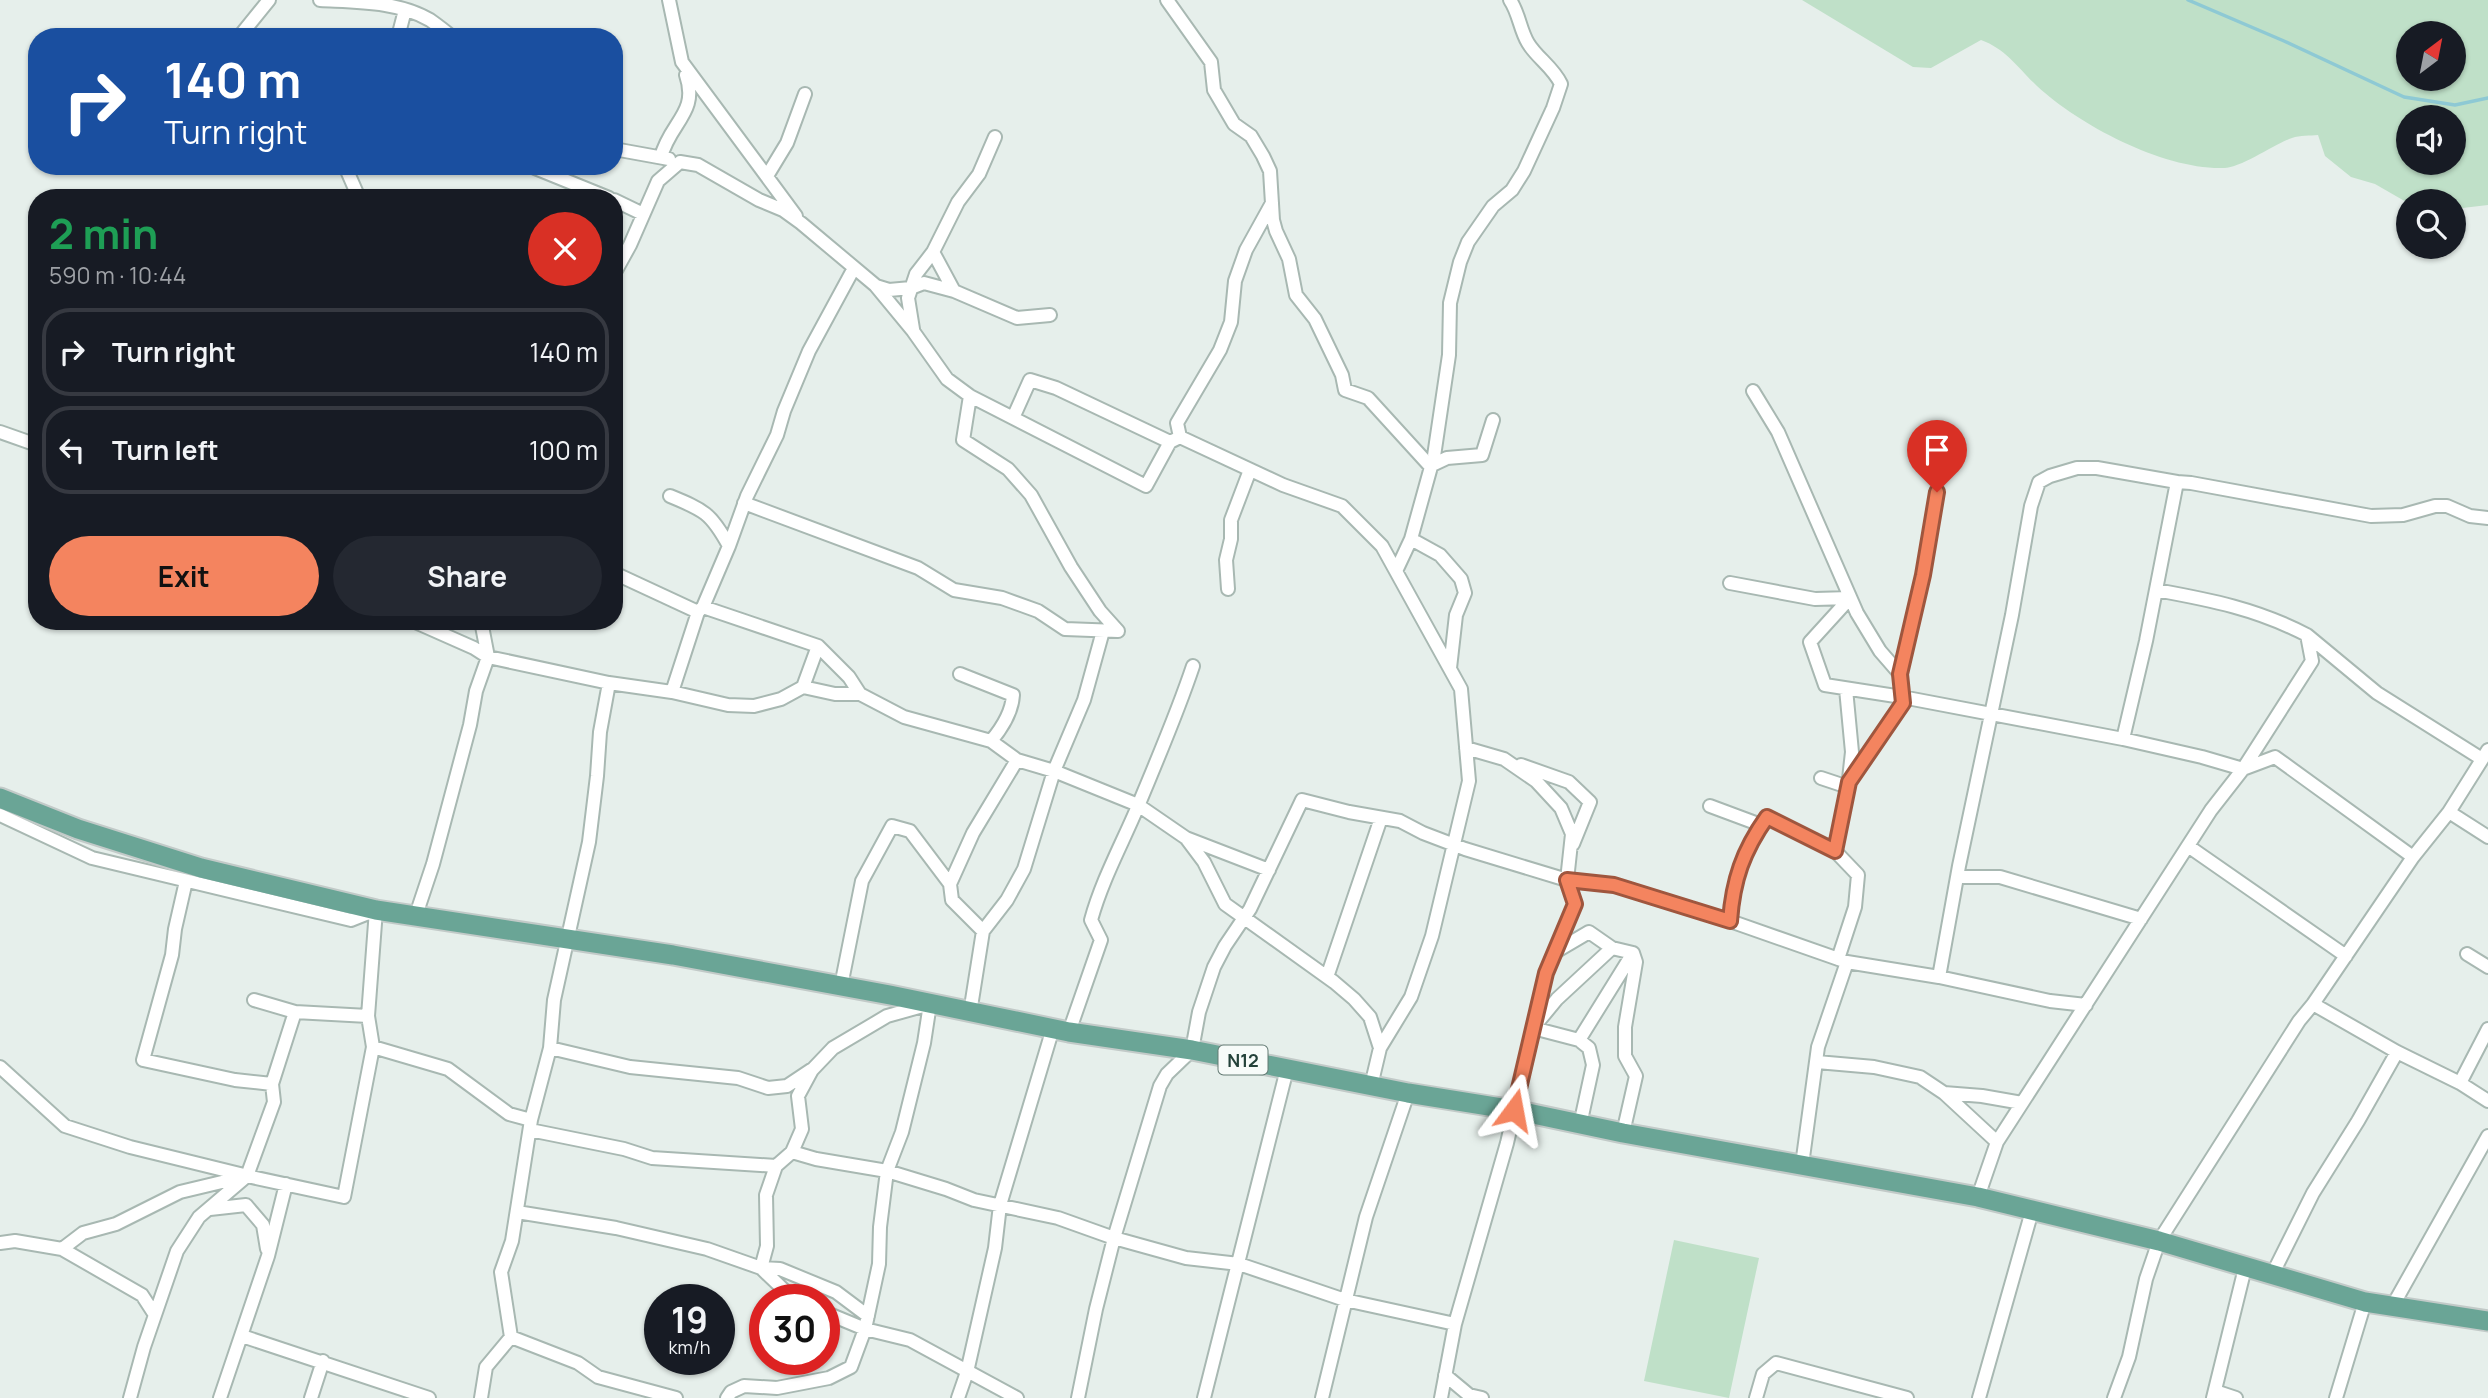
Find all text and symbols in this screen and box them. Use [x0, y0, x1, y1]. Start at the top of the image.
north arrow [2396, 21, 2466, 91]
map controls [2396, 21, 2466, 259]
text: 140 m [164, 46, 301, 113]
icon: right [49, 56, 140, 147]
button: sound [2396, 105, 2466, 175]
text: Turn right [164, 110, 307, 154]
button: search [2396, 189, 2466, 259]
text: 2 min [49, 204, 158, 262]
button: close [528, 212, 602, 286]
text: 590 m · 10:44 [49, 259, 186, 291]
icon: right [53, 333, 91, 371]
text: Turn right [112, 334, 236, 370]
text: 140 m [529, 334, 598, 370]
pin [1907, 420, 1967, 492]
icon: left [53, 431, 91, 469]
icon: arrive [1918, 431, 1956, 469]
text: Turn left [112, 432, 219, 468]
text: 100 m [529, 432, 598, 468]
button: Exit [49, 536, 319, 616]
button: Share [333, 536, 602, 616]
road number: N12 [1218, 1045, 1268, 1074]
position arrow [1477, 1073, 1551, 1147]
speed limit sign: 30 [749, 1284, 840, 1375]
text: 19 [671, 1296, 708, 1344]
text: km/h [669, 1335, 710, 1359]

